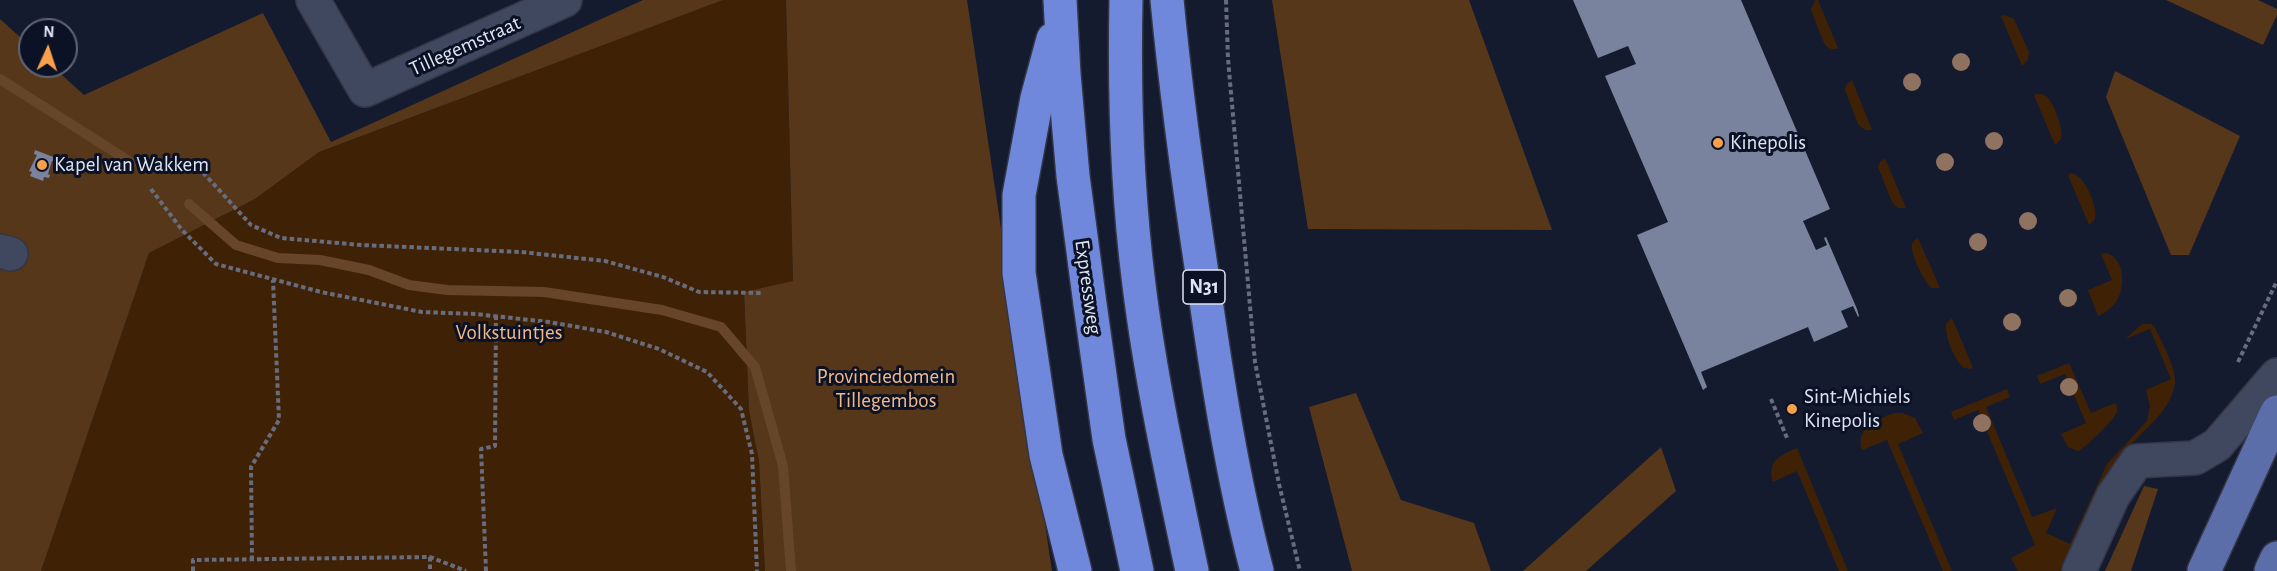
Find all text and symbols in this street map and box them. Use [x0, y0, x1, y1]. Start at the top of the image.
street label: Tillegemstraat [405, 10, 525, 82]
north arrow [18, 18, 78, 78]
text: N [43, 24, 55, 40]
place label: Kinepolis [1730, 130, 1806, 156]
marker: Kinepolis [1711, 136, 1725, 150]
place label: Kapel van Wakkem [54, 152, 209, 178]
marker: Kapel van Wakkem [35, 158, 49, 172]
street label: Expressweg [1069, 238, 1107, 336]
road number: N31 [1183, 270, 1225, 304]
park label: Volkstuintjes [456, 320, 562, 346]
park label: Provinciedomein Tillegembos [817, 364, 955, 414]
place label: Sint-Michiels Kinepolis [1804, 384, 1910, 434]
marker: Sint-Michiels Kinepolis [1785, 402, 1799, 416]

